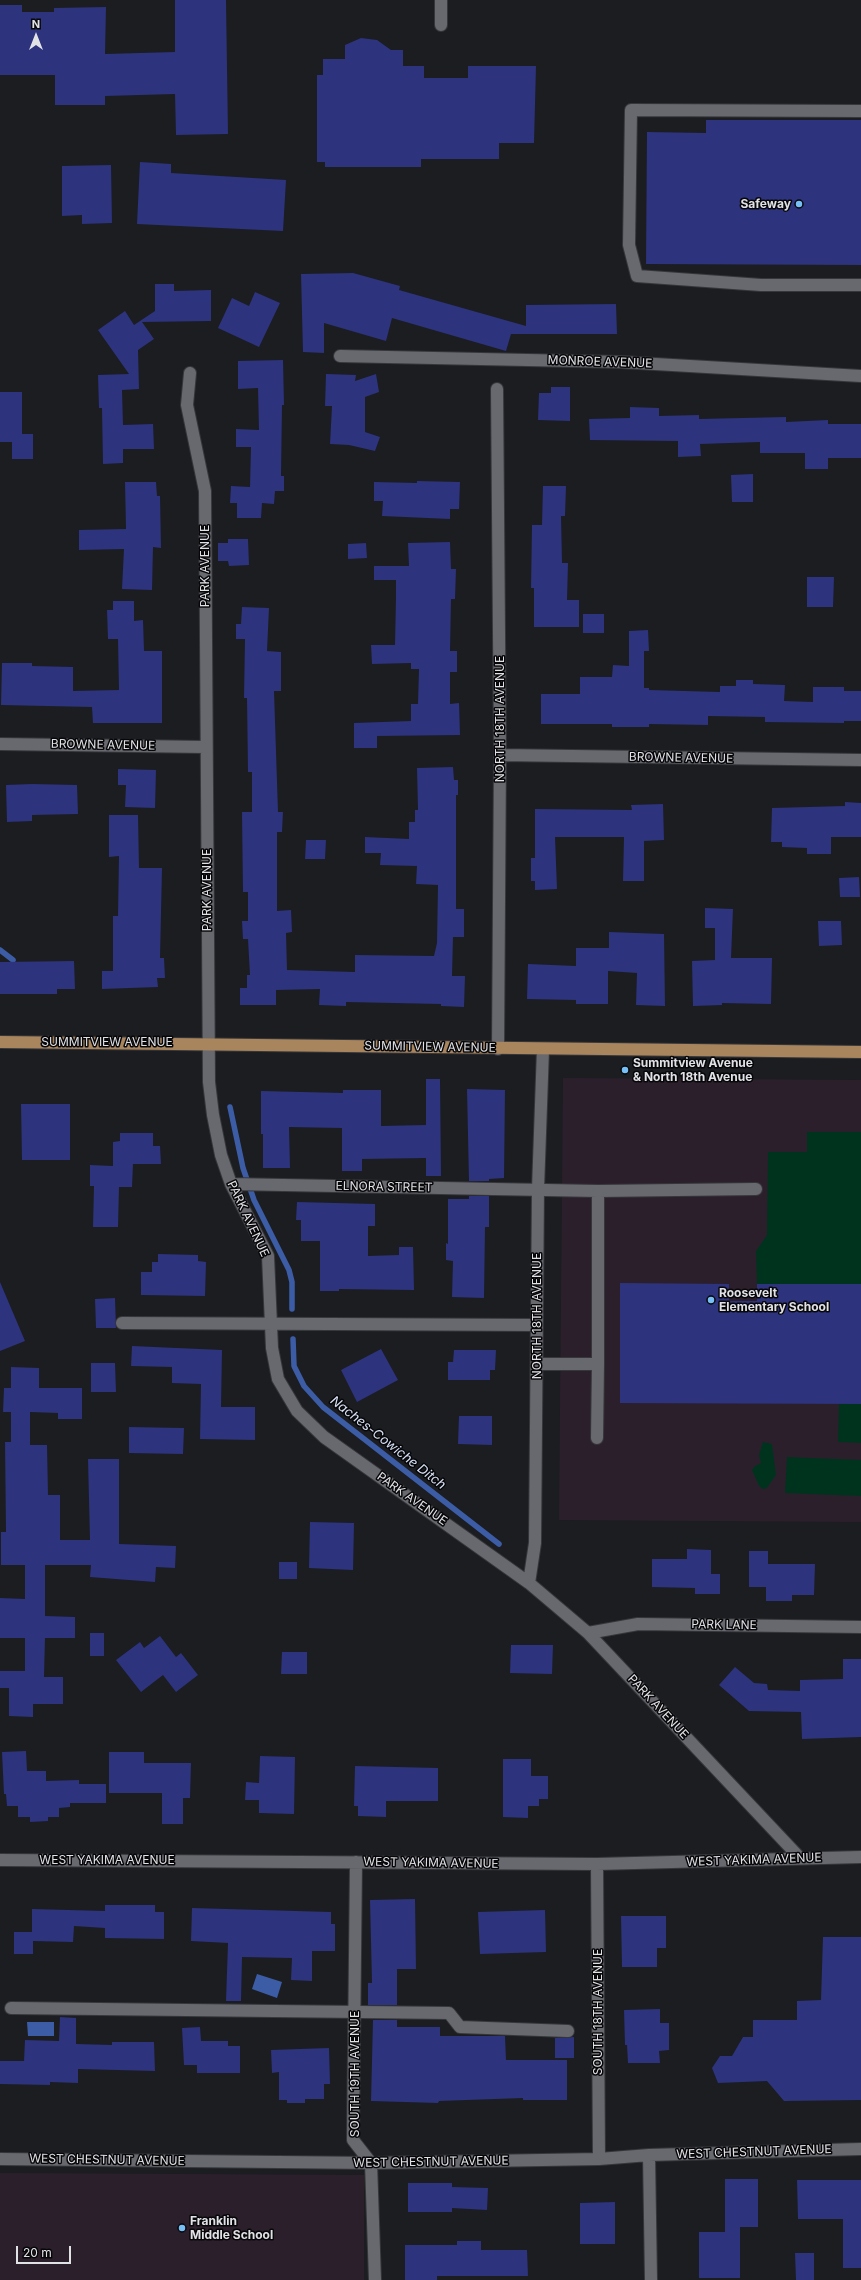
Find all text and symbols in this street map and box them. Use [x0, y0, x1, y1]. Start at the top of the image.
north arrow [16, 16, 56, 56]
text: N [32, 17, 40, 31]
place label: Safeway [741, 197, 791, 211]
marker: Safeway [794, 199, 804, 209]
street label: MONROE AVENUE [547, 353, 653, 371]
street label: PARK AVENUE [198, 525, 212, 607]
street label: NORTH 18TH AVENUE [493, 656, 507, 782]
street label: BROWNE AVENUE [51, 737, 155, 753]
street label: BROWNE AVENUE [629, 750, 733, 766]
street label: PARK AVENUE [200, 849, 214, 931]
street label: SUMMITVIEW AVENUE [41, 1035, 173, 1049]
street label: SUMMITVIEW AVENUE [364, 1039, 496, 1055]
place label: Summitview Avenue & North 18th Avenue [633, 1056, 753, 1084]
marker: Summitview Avenue & North 18th Avenue [620, 1065, 630, 1075]
street label: PARK AVENUE [224, 1179, 272, 1259]
street label: ELNORA STREET [335, 1179, 433, 1195]
street label: NORTH 18TH AVENUE [530, 1253, 544, 1379]
place label: Roosevelt Elementary School [719, 1286, 829, 1314]
marker: Roosevelt Elementary School [706, 1295, 716, 1305]
water label: Naches-Cowiche Ditch [327, 1393, 449, 1493]
street label: PARK AVENUE [374, 1469, 450, 1529]
street label: PARK LANE [691, 1617, 757, 1633]
street label: PARK AVENUE [625, 1672, 691, 1742]
street label: WEST YAKIMA AVENUE [686, 1850, 822, 1870]
street label: WEST YAKIMA AVENUE [39, 1853, 175, 1867]
street label: WEST YAKIMA AVENUE [363, 1855, 499, 1871]
street label: SOUTH 18TH AVENUE [591, 1949, 605, 2075]
street label: SOUTH 19TH AVENUE [348, 2011, 362, 2137]
street label: WEST CHESTNUT AVENUE [676, 2142, 832, 2162]
street label: WEST CHESTNUT AVENUE [29, 2151, 185, 2169]
street label: WEST CHESTNUT AVENUE [353, 2153, 509, 2171]
place label: Franklin Middle School [190, 2214, 273, 2242]
marker: Franklin Middle School [177, 2223, 187, 2233]
scale bar [18, 2238, 73, 2264]
text: 20 m [23, 2245, 52, 2260]

